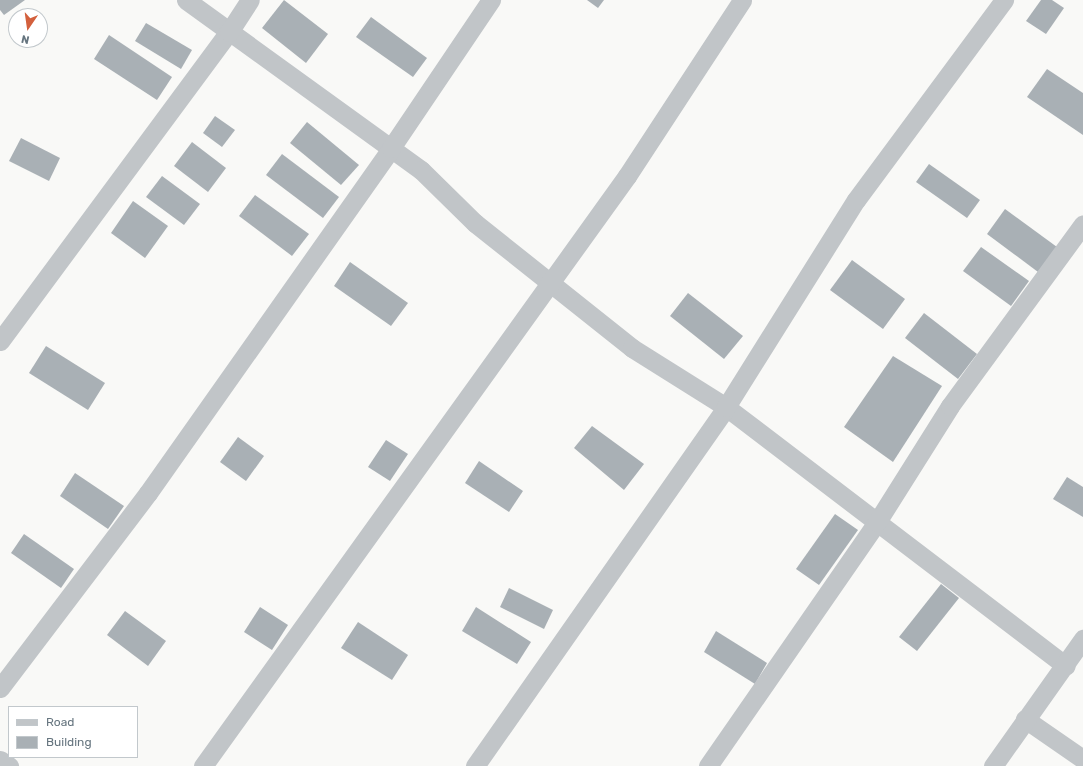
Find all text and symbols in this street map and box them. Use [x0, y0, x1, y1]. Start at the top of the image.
north arrow [8, 8, 48, 48]
text: N [20, 32, 31, 46]
legend [8, 706, 138, 758]
text: Road [46, 715, 74, 729]
text: Building [46, 735, 92, 749]

